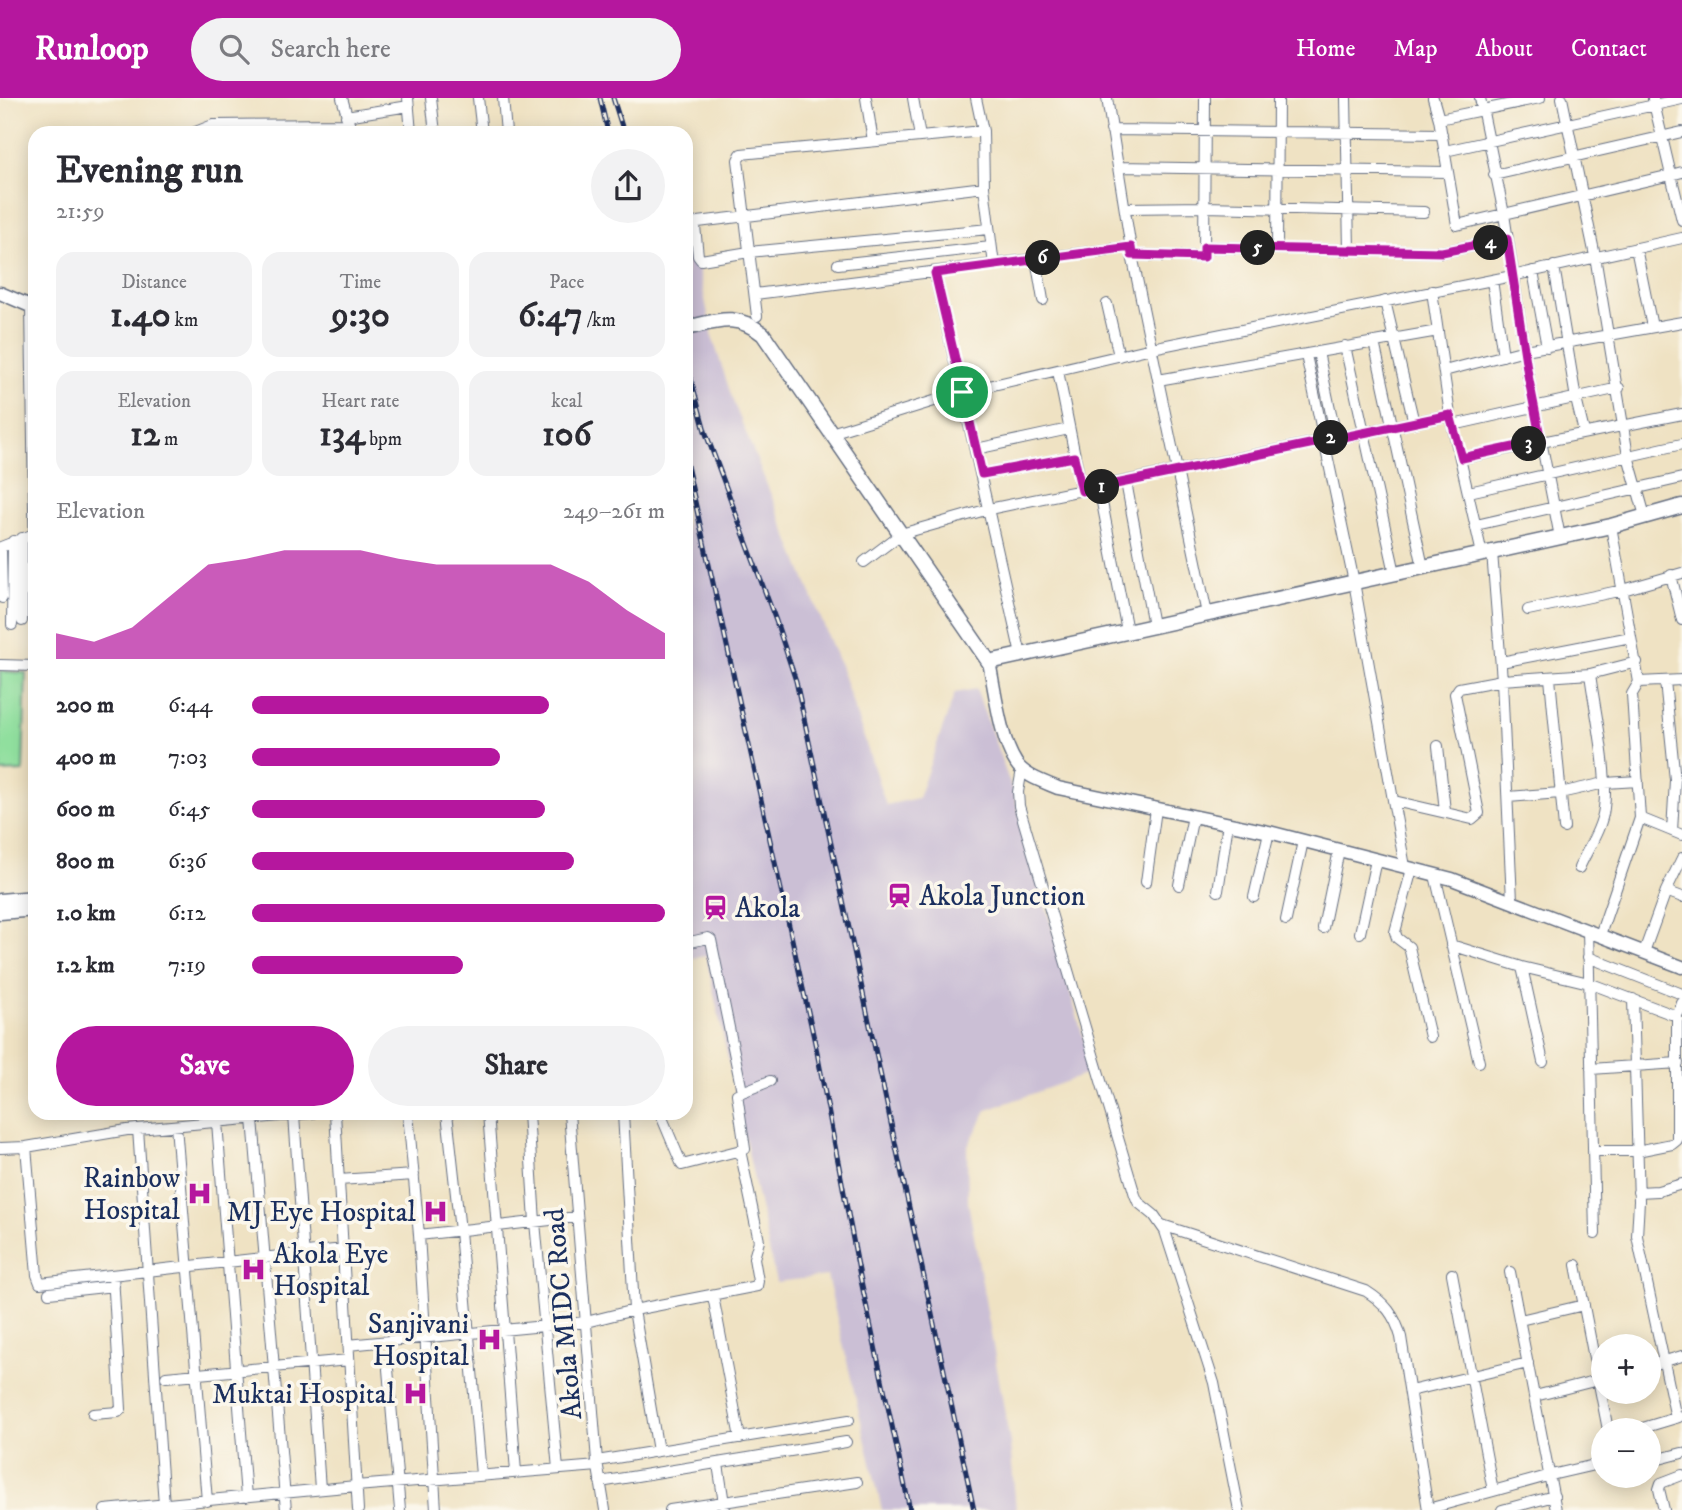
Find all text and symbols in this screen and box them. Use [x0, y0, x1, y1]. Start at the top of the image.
search box [191, 18, 681, 81]
text: Runloop [35, 29, 149, 70]
icon: search [215, 30, 253, 68]
text: Search here [271, 33, 391, 66]
text: Home [1296, 34, 1355, 64]
text: Map [1393, 34, 1438, 64]
text: About [1476, 34, 1533, 64]
text: Contact [1571, 34, 1647, 64]
text: Evening run [56, 147, 243, 195]
button: share [591, 149, 665, 223]
text: 21:59 [56, 197, 105, 226]
pin: 4 [1474, 226, 1508, 260]
pin: 5 [1240, 230, 1276, 266]
text: 4 [1485, 231, 1496, 254]
text: 5 [1253, 236, 1262, 259]
pin: 6 [1026, 240, 1060, 276]
text: 6 [1038, 246, 1047, 269]
text: Distance [121, 271, 187, 294]
text: Time [340, 271, 381, 294]
text: Pace [549, 271, 584, 294]
text: 1.40 [110, 294, 171, 338]
text: 9:30 [331, 294, 390, 338]
text: 6:47 [518, 294, 583, 338]
text: km [171, 309, 198, 332]
text: /km [583, 309, 616, 332]
pin [932, 362, 992, 422]
icon: arrive [943, 373, 981, 411]
text: Elevation [117, 390, 191, 413]
text: Heart rate [322, 390, 399, 413]
text: kcal [551, 390, 582, 413]
text: 12 [130, 413, 160, 457]
text: 134 [319, 413, 365, 457]
text: 106 [542, 413, 592, 457]
pin: 2 [1314, 420, 1348, 456]
text: 2 [1326, 426, 1335, 449]
pin: 3 [1512, 426, 1546, 462]
text: m [160, 428, 178, 451]
text: bpm [365, 428, 402, 451]
text: 3 [1525, 432, 1532, 455]
pin: 1 [1084, 470, 1120, 504]
text: 1 [1098, 475, 1105, 498]
text: Elevation [56, 497, 145, 526]
text: 249–261 m [563, 497, 665, 526]
text: 200 m [56, 691, 114, 720]
text: 6:44 [168, 691, 212, 720]
text: 400 m [56, 743, 116, 772]
text: 7:03 [168, 743, 207, 772]
text: 600 m [56, 795, 115, 824]
text: 6:45 [168, 795, 211, 824]
text: 800 m [56, 847, 114, 876]
text: 6:36 [168, 847, 207, 876]
place label: Akola Junction [919, 879, 1086, 914]
station icon: Akola Junction [885, 881, 913, 909]
place label: Akola [735, 891, 800, 926]
station icon: Akola [701, 893, 729, 921]
text: 1.0 km [56, 899, 116, 928]
text: 6:12 [168, 899, 206, 928]
text: 1.2 km [56, 951, 115, 980]
text: 7:19 [168, 951, 206, 980]
button: Save [56, 1026, 354, 1106]
button: Share [368, 1026, 665, 1106]
place label: Rainbow Hospital [83, 1161, 181, 1228]
hospital icon: Rainbow Hospital [186, 1179, 214, 1207]
place label: MJ Eye Hospital [227, 1195, 417, 1230]
hospital icon: MJ Eye Hospital [422, 1197, 450, 1225]
street label: Akola MIDC Road [537, 1207, 590, 1421]
place label: Akola Eye Hospital [273, 1237, 388, 1304]
hospital icon: Akola Eye Hospital [239, 1255, 267, 1283]
place label: Sanjivani Hospital [368, 1307, 470, 1374]
hospital icon: Sanjivani Hospital [475, 1325, 503, 1353]
map controls [1591, 1334, 1661, 1488]
button: + [1591, 1334, 1661, 1404]
place label: Muktai Hospital [212, 1377, 396, 1412]
hospital icon: Muktai Hospital [401, 1379, 429, 1407]
button: − [1591, 1418, 1661, 1488]

